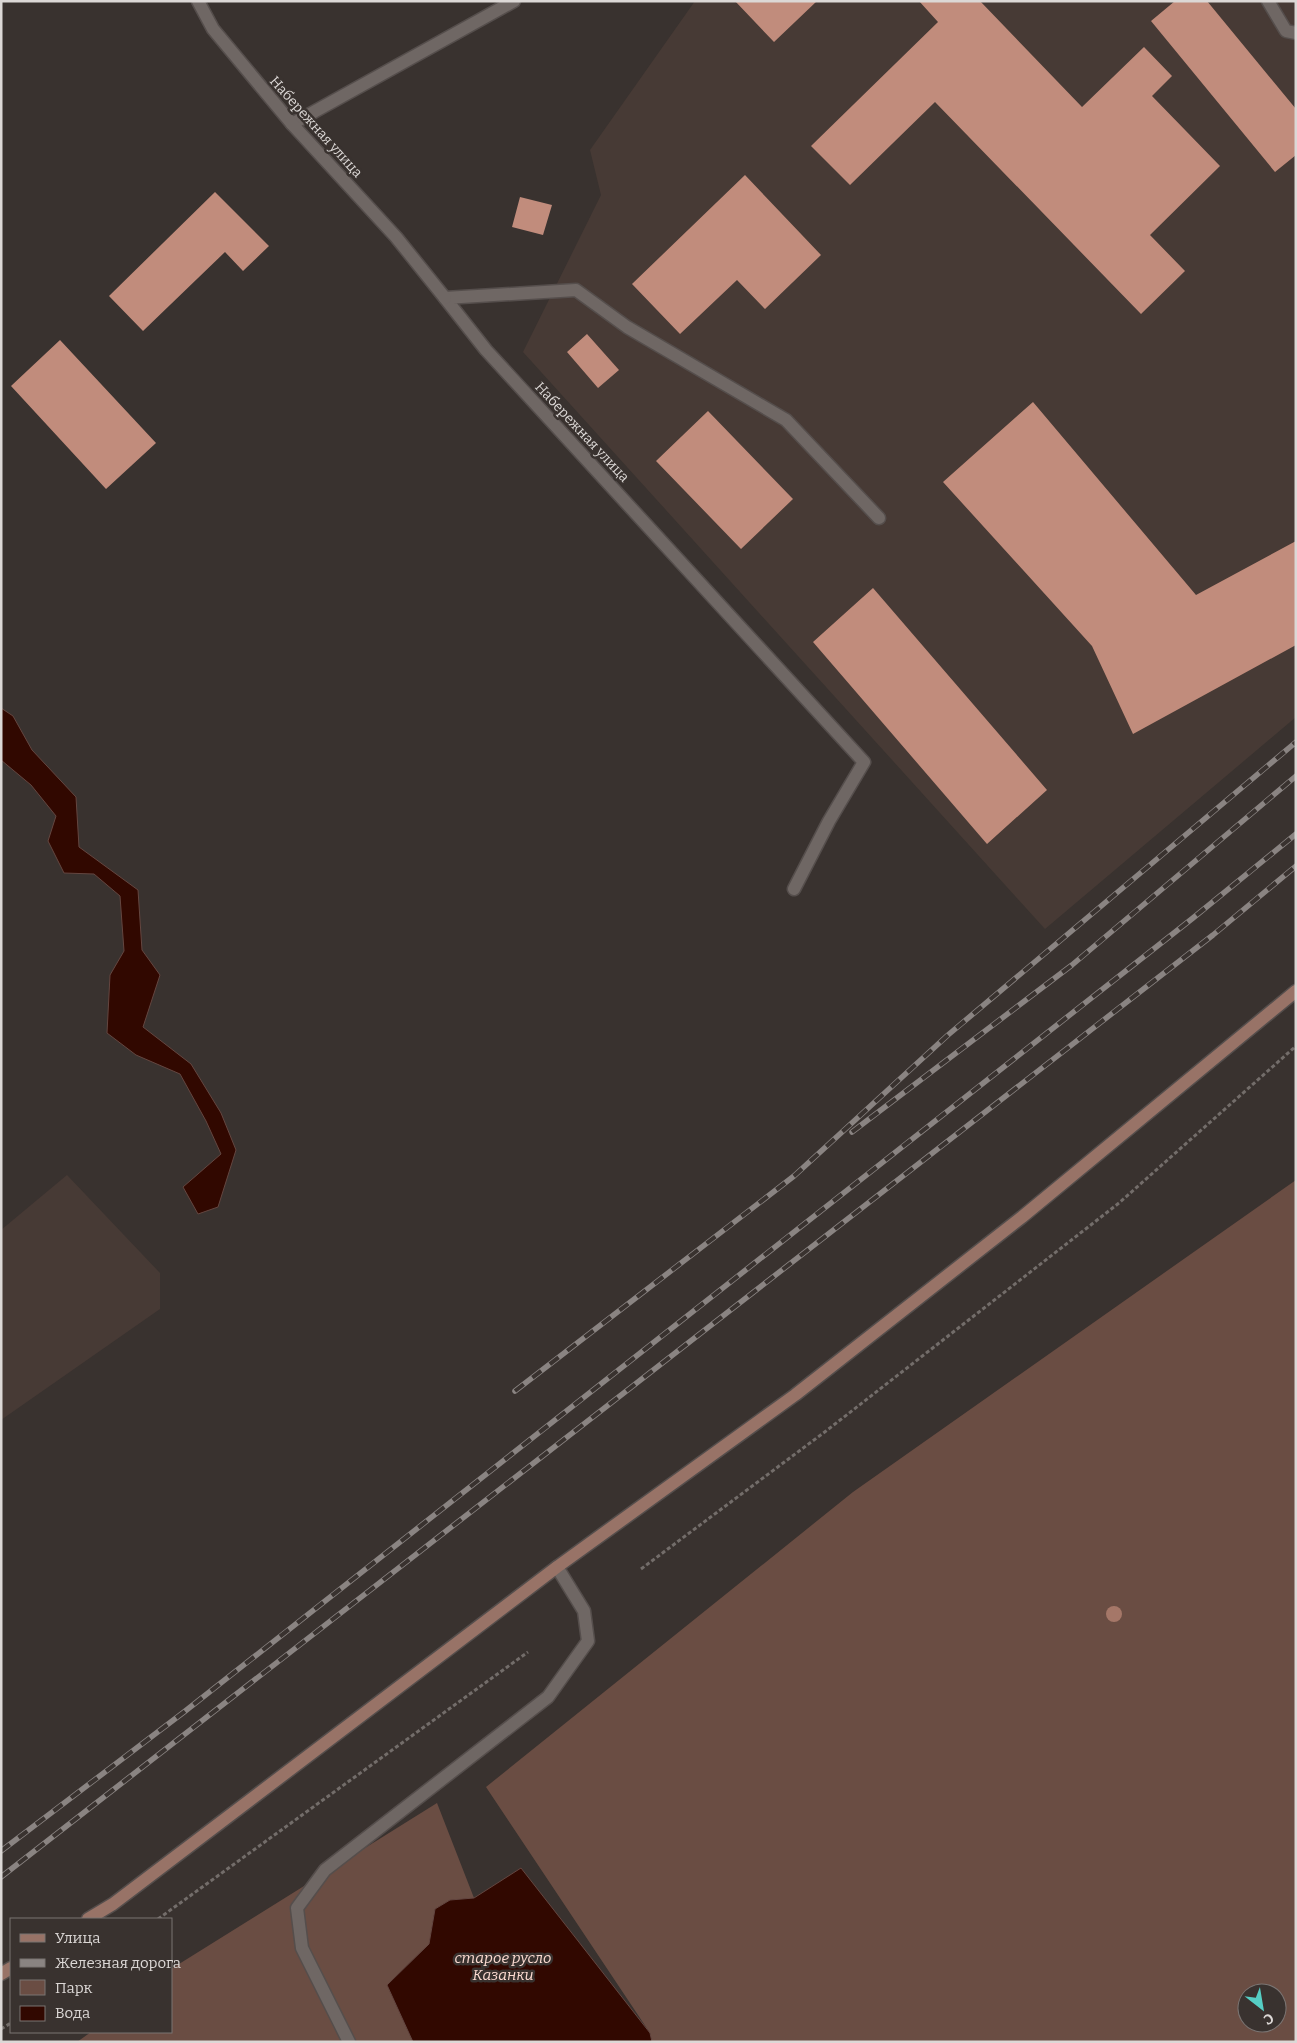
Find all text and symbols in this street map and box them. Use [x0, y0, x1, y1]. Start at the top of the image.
street label: Набережная улица [266, 73, 366, 181]
street label: Набережная улица [531, 379, 633, 486]
legend [10, 1918, 172, 2033]
text: Улица [55, 1929, 101, 1947]
water label: старое русло Казанки [455, 1949, 551, 1984]
text: Железная дорога [55, 1954, 181, 1972]
text: Парк [55, 1979, 93, 1997]
north arrow [1237, 1983, 1287, 2033]
text: Вода [55, 2004, 90, 2022]
text: С [1260, 2009, 1277, 2028]

